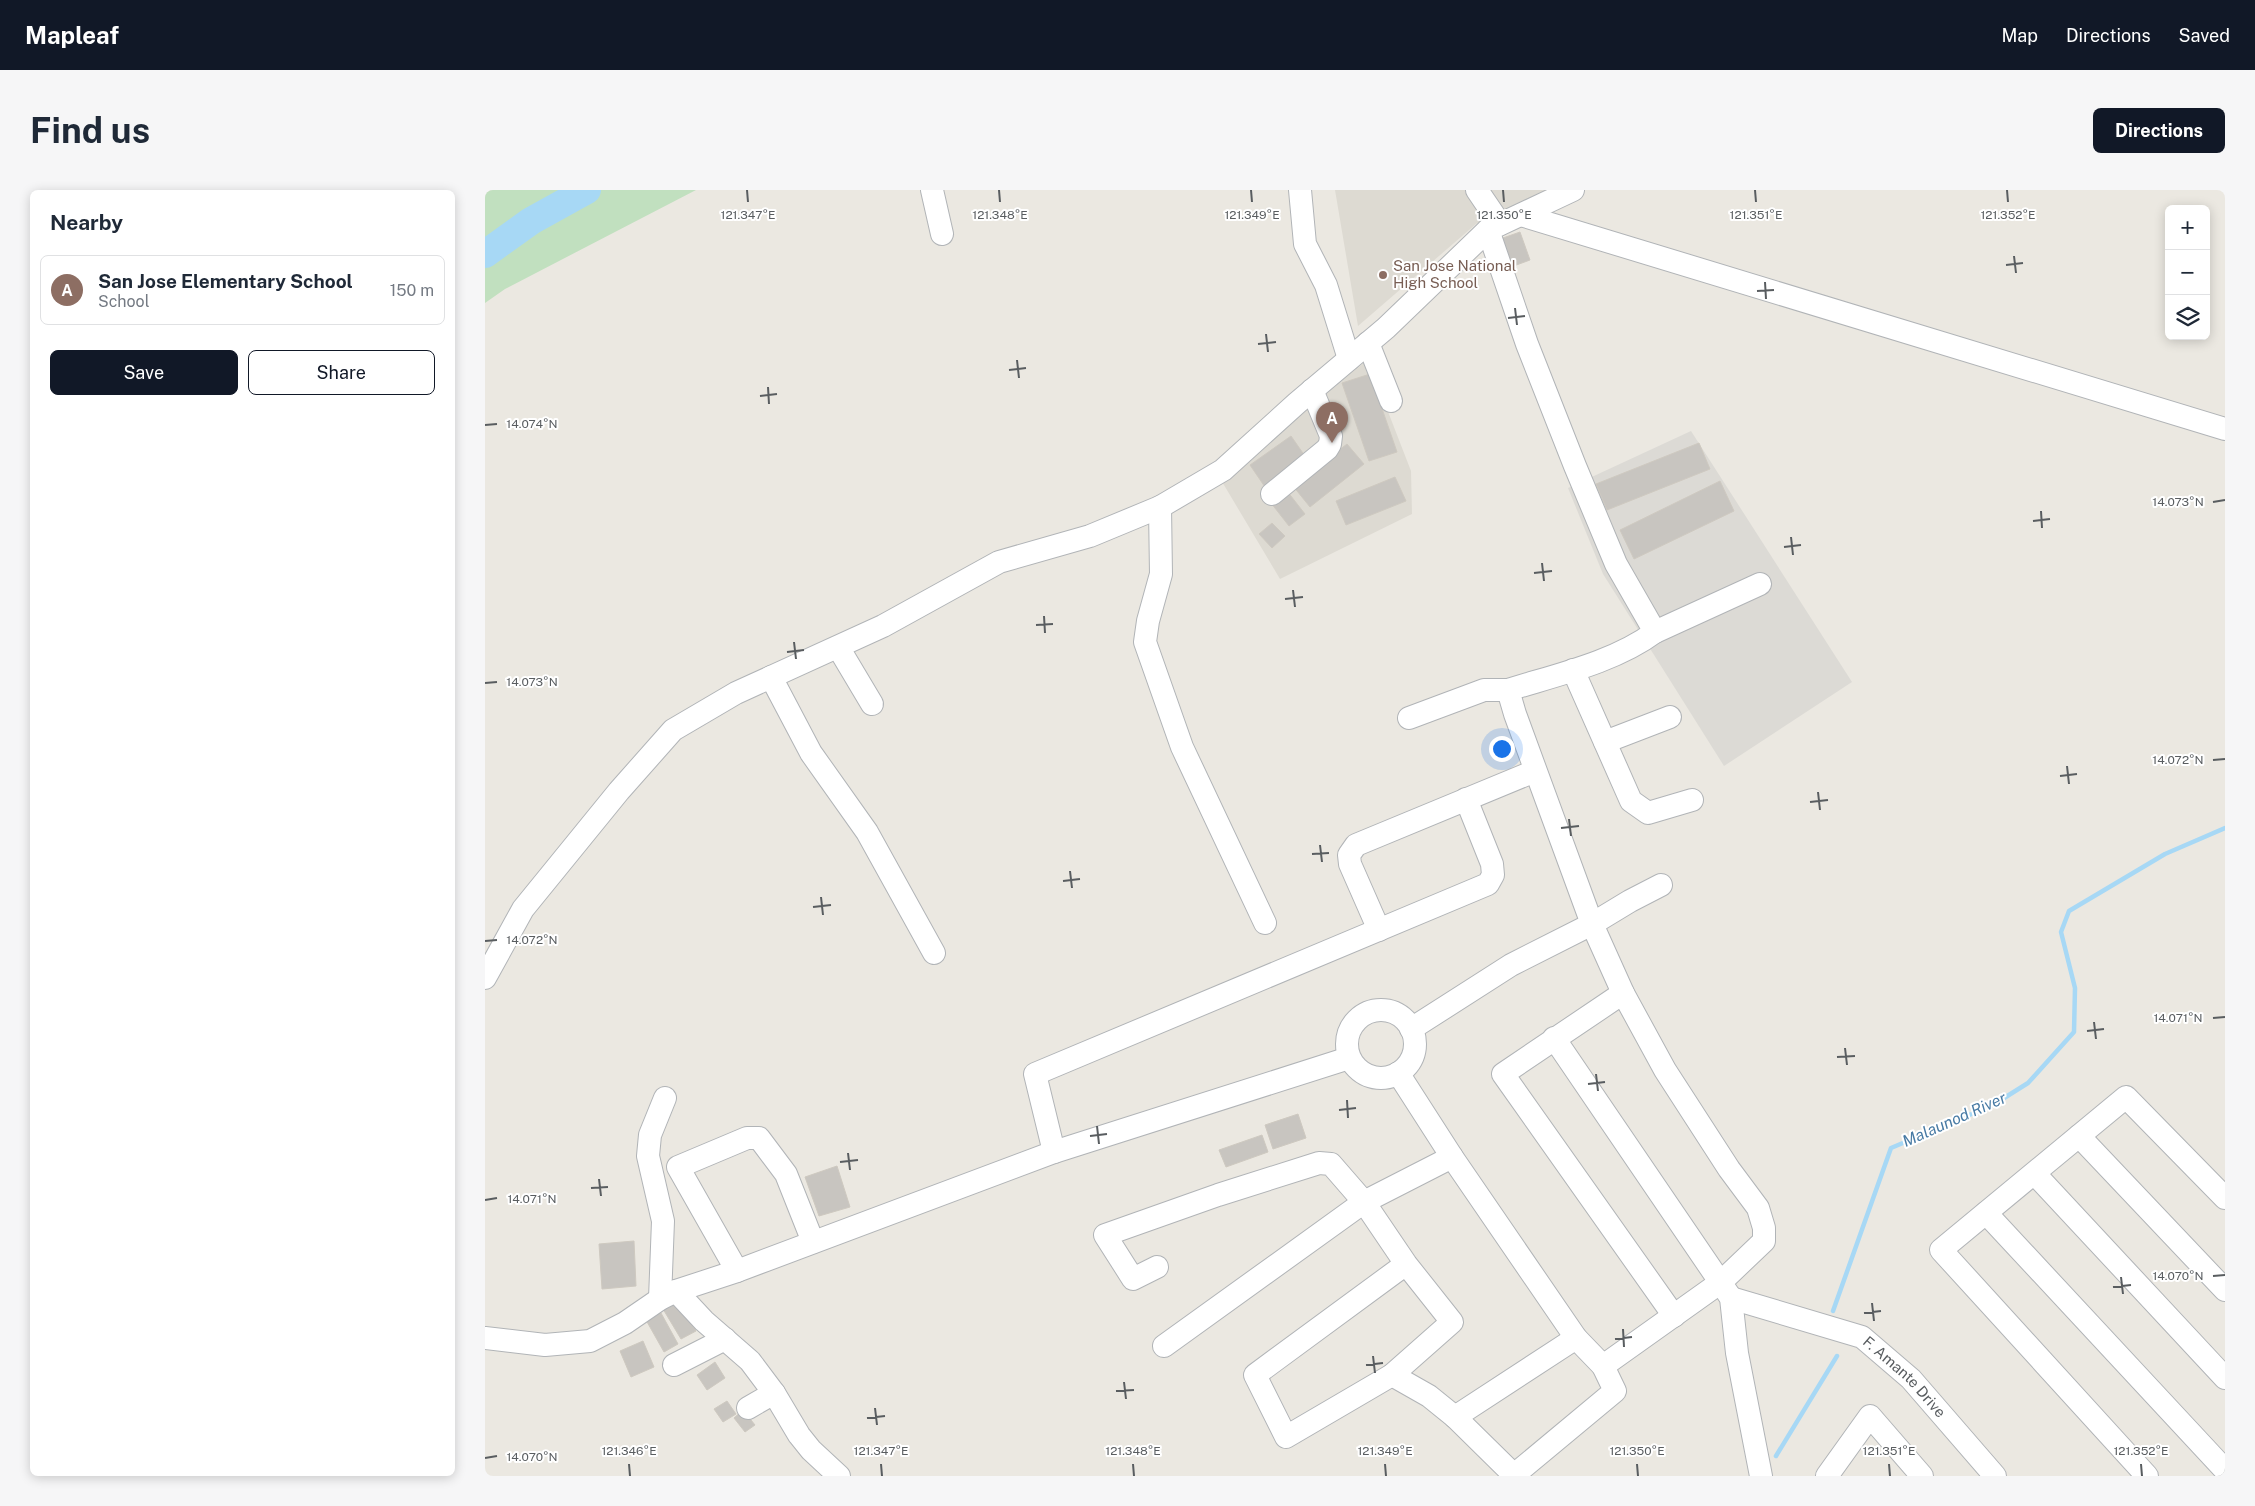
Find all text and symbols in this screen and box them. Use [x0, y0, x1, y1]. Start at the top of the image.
text: Mapleaf [25, 21, 119, 49]
text: Map [2001, 25, 2038, 46]
text: Directions [2066, 25, 2151, 46]
text: Saved [2179, 25, 2230, 46]
button: Directions [2093, 108, 2225, 153]
text: Find us [30, 110, 150, 151]
map controls [2165, 205, 2210, 340]
button: + [2165, 205, 2210, 250]
text: 121.347°E [721, 208, 775, 222]
text: 121.348°E [972, 208, 1028, 222]
text: 121.349°E [1224, 208, 1280, 222]
text: 121.350°E [1476, 208, 1532, 222]
text: 121.351°E [1730, 208, 1782, 222]
text: 121.352°E [1980, 208, 2036, 222]
text: Nearby [50, 210, 123, 235]
button: − [2165, 250, 2210, 295]
place label: San Jose National High School [1393, 257, 1516, 291]
marker: San Jose National High School [1377, 269, 1389, 281]
text: San Jose Elementary School [98, 270, 353, 292]
text: A [61, 281, 73, 300]
text: 150 m [390, 281, 434, 300]
text: School [98, 292, 149, 311]
button: layers [2165, 295, 2210, 340]
button: Save [50, 350, 238, 395]
button: Share [248, 350, 435, 395]
pin: A [1316, 402, 1348, 443]
text: 14.074°N [506, 417, 558, 431]
text: 14.073°N [2152, 495, 2204, 509]
text: 14.073°N [506, 675, 558, 689]
your location [1489, 736, 1515, 762]
text: 14.072°N [2152, 753, 2204, 767]
text: 14.072°N [506, 933, 558, 947]
text: 14.071°N [2153, 1011, 2203, 1025]
water label: Malaunod River [1899, 1088, 2010, 1151]
text: 14.071°N [507, 1192, 557, 1206]
text: 14.070°N [2152, 1269, 2204, 1283]
street label: F. Amante Drive [1860, 1333, 1949, 1421]
text: 121.346°E [601, 1444, 657, 1458]
text: 121.347°E [854, 1444, 908, 1458]
text: 121.348°E [1105, 1444, 1161, 1458]
text: 121.349°E [1357, 1444, 1413, 1458]
text: 121.350°E [1609, 1444, 1665, 1458]
text: 121.351°E [1863, 1444, 1915, 1458]
text: 121.352°E [2113, 1444, 2169, 1458]
text: 14.070°N [506, 1450, 558, 1464]

